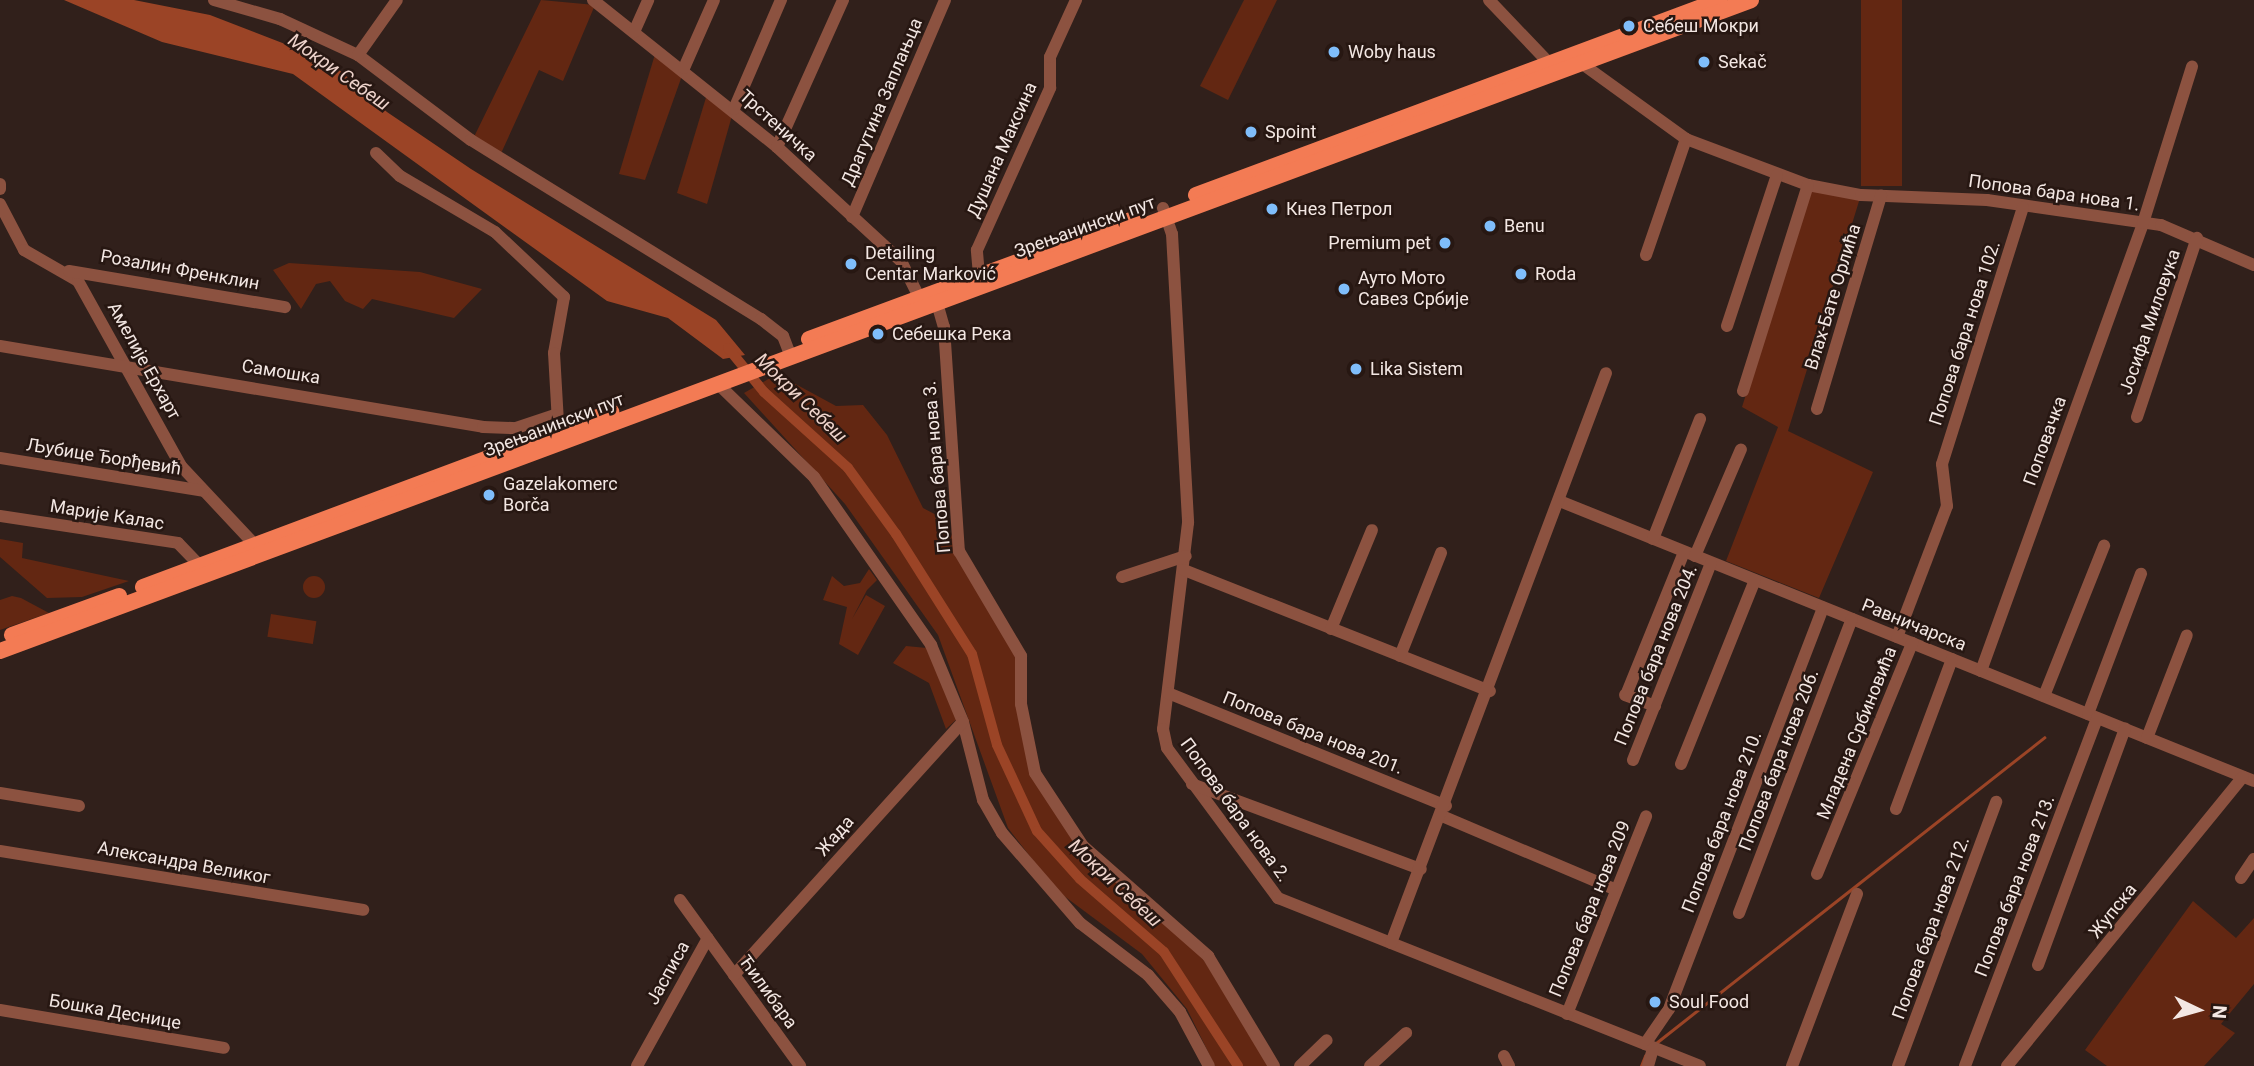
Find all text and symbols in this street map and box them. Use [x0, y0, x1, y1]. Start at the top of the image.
street label: Драгутина Заплањца [837, 15, 927, 189]
place label: Себеш Мокри [1643, 15, 1759, 37]
marker: Себеш Мокри [1621, 18, 1637, 34]
water label: Мокри Себеш [284, 29, 394, 115]
place label: Woby haus [1348, 41, 1436, 63]
marker: Woby haus [1326, 44, 1342, 60]
place label: Sekač [1718, 51, 1767, 73]
marker: Sekač [1696, 54, 1712, 70]
street label: Душана Максина [962, 79, 1042, 221]
street label: Трстеничка [735, 86, 821, 166]
place label: Spoint [1265, 121, 1316, 143]
marker: Spoint [1243, 124, 1259, 140]
street label: Попова бара нова 1. [1967, 170, 2141, 216]
street label: Зрењанински пут [1012, 191, 1158, 263]
place label: Кнез Петрол [1286, 198, 1392, 220]
marker: Кнез Петрол [1264, 201, 1280, 217]
place label: Benu [1504, 215, 1545, 237]
marker: Benu [1482, 218, 1498, 234]
street label: Влах-Бате Орлића [1801, 221, 1865, 373]
place label: Premium pet [1328, 232, 1431, 254]
marker: Premium pet [1437, 235, 1453, 251]
street label: Попова бара нова 102. [1925, 238, 2005, 428]
place label: Detailing Centar Marković [865, 243, 996, 286]
street label: Розалин Френклин [99, 245, 261, 295]
street label: Јосифа Миловука [2115, 246, 2185, 398]
marker: Detailing Centar Marković [843, 256, 859, 272]
place label: Roda [1535, 263, 1576, 285]
marker: Roda [1513, 266, 1529, 282]
place label: Ауто Мото Савез Србије [1358, 268, 1469, 310]
marker: Ауто Мото Савез Србије [1336, 281, 1352, 297]
street label: Амелије Ерхарт [103, 299, 185, 423]
place label: Себешка Река [892, 323, 1012, 345]
marker: Себешка Река [870, 326, 886, 342]
water label: Мокри Себеш [750, 349, 852, 447]
street label: Самошка [240, 355, 322, 389]
place label: Lika Sistem [1370, 358, 1463, 380]
marker: Lika Sistem [1348, 361, 1364, 377]
street label: Попова бара нова 3. [919, 380, 955, 554]
street label: Зрењанински пут [481, 388, 627, 462]
street label: Поповачка [2019, 394, 2071, 488]
street label: Љубице Ђорђевић [25, 434, 183, 480]
place label: Gazelakomerc Borča [503, 474, 618, 516]
marker: Gazelakomerc Borča [481, 487, 497, 503]
street label: Марије Калас [48, 495, 166, 535]
street label: Попова бара нова 204. [1610, 562, 1702, 748]
street label: Равничарска [1859, 594, 1969, 656]
street label: Младена Србиновића [1812, 643, 1902, 823]
street label: Попова бара нова 206. [1734, 666, 1824, 854]
street label: Попова бара нова 201. [1220, 687, 1406, 779]
street label: Попова бара нова 210. [1677, 728, 1767, 916]
street label: Попова бара нова 2. [1176, 734, 1294, 886]
street label: Попова бара нова 213. [1970, 792, 2060, 980]
street label: Жада [812, 811, 858, 861]
street label: Попова бара нова 209 [1545, 818, 1635, 1000]
water label: Мокри Себеш [1064, 834, 1166, 932]
street label: Попова бара нова 212. [1888, 834, 1974, 1022]
street label: Александра Великог [96, 837, 272, 889]
street label: Жупска [2084, 879, 2142, 943]
street label: Јасписа [642, 938, 694, 1008]
street label: Ћилибара [734, 951, 802, 1033]
north arrow [2163, 975, 2233, 1045]
street label: Бошка Деснице [47, 990, 183, 1034]
place label: Soul Food [1669, 991, 1749, 1013]
marker: Soul Food [1647, 994, 1663, 1010]
text: N [2207, 1004, 2231, 1020]

